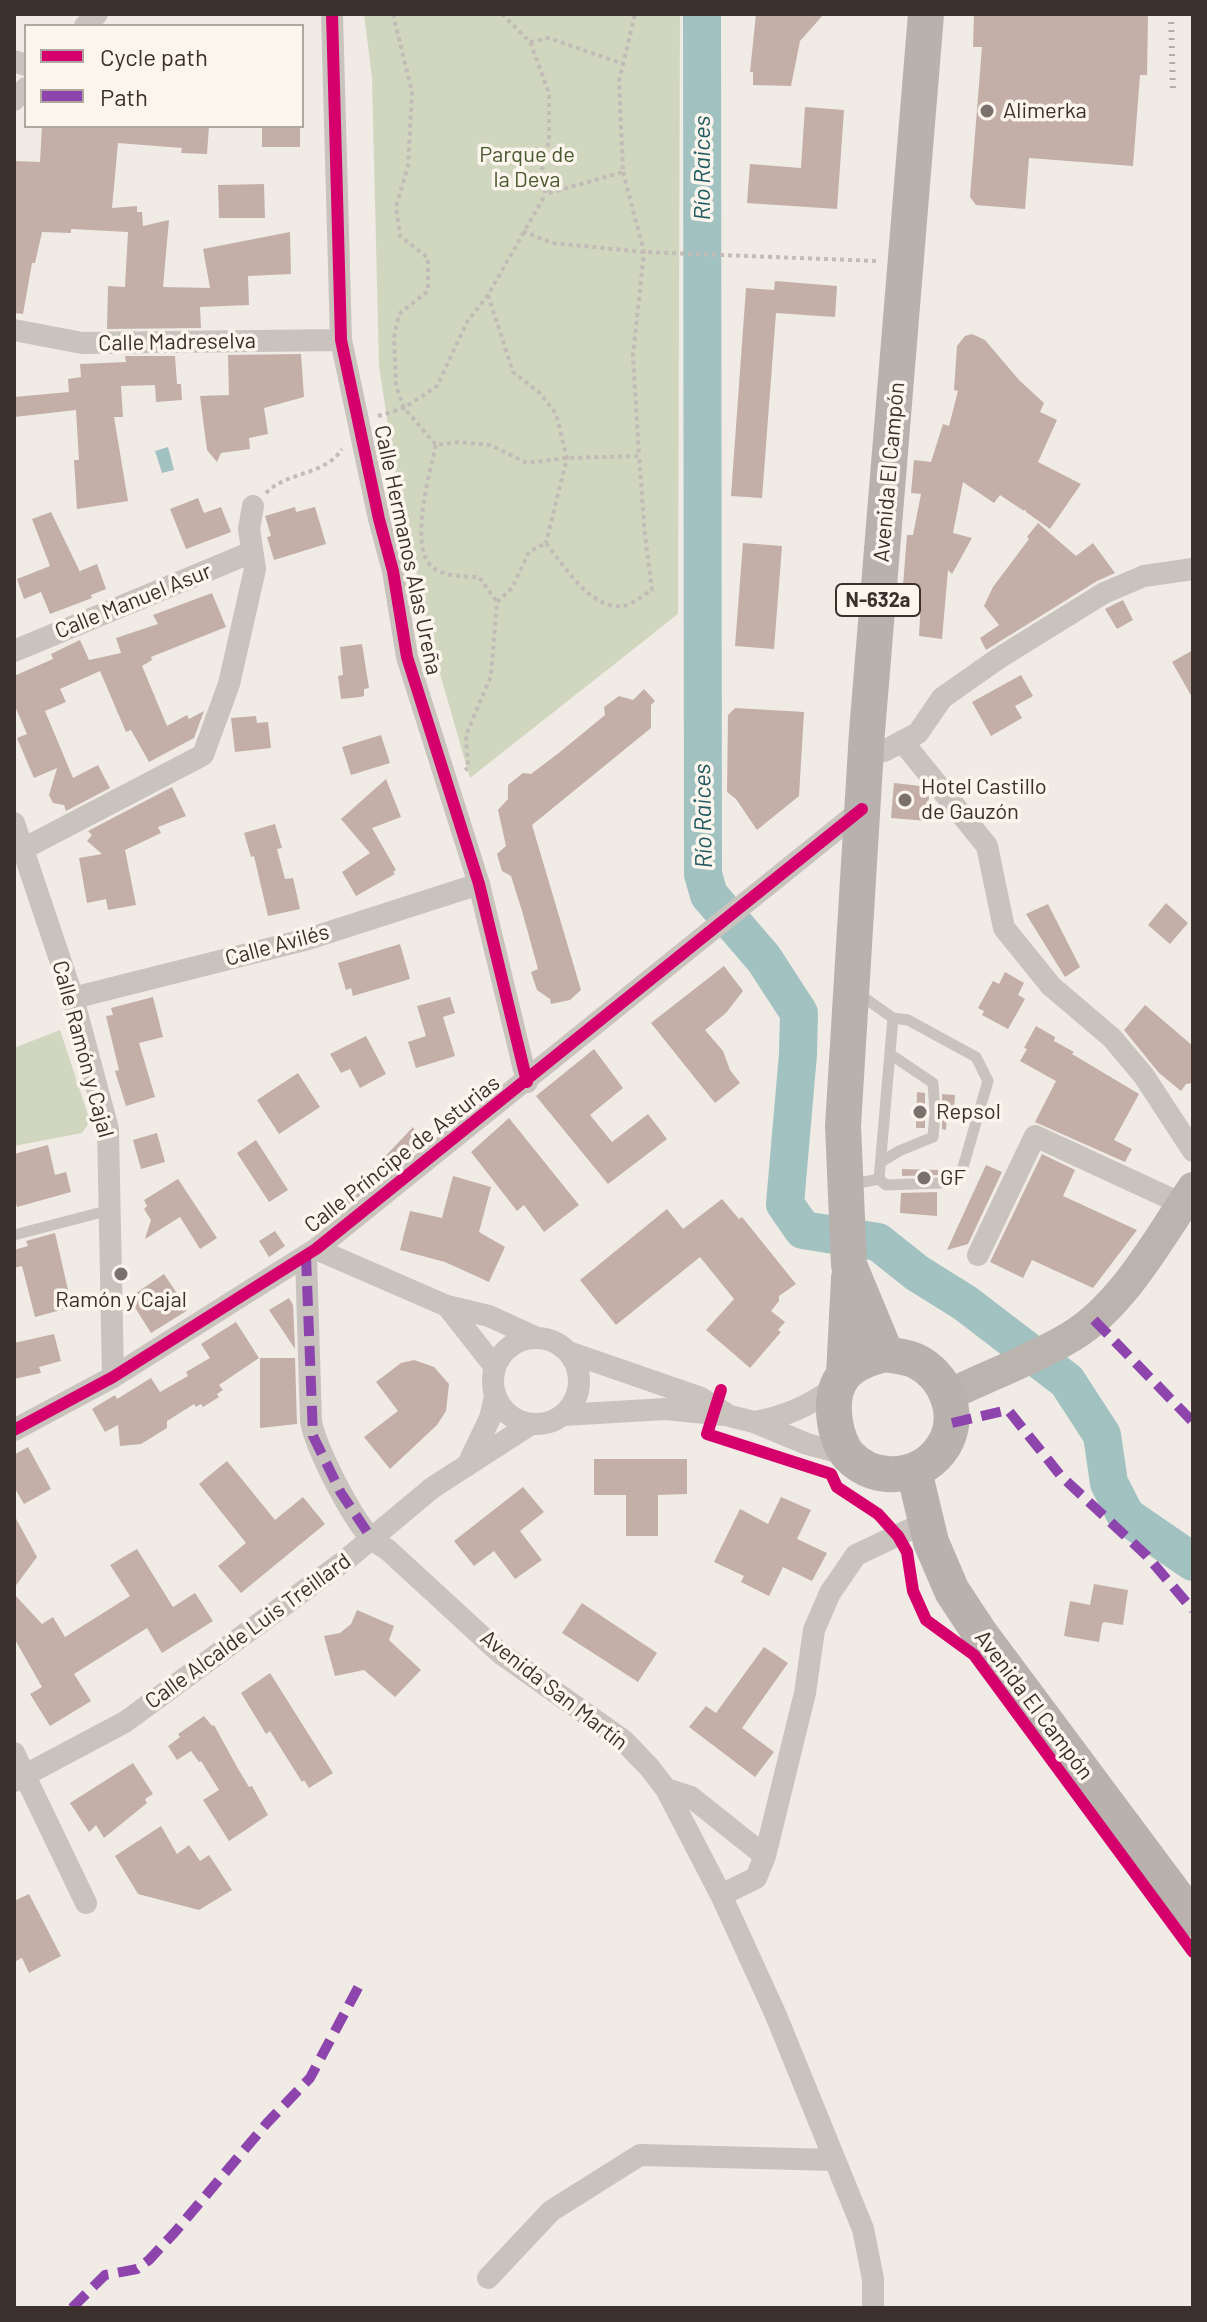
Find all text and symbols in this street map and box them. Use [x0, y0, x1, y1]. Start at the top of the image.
legend [24, 24, 304, 128]
text: Cycle path [100, 42, 208, 71]
text: Path [100, 82, 148, 111]
place label: Alimerka [1003, 98, 1087, 124]
marker: Alimerka [978, 102, 996, 120]
water label: Río Raices [688, 116, 716, 220]
park label: Parque de la Deva [479, 142, 575, 194]
street label: Calle Madreselva [98, 327, 256, 357]
street label: Avenida El Campón [868, 381, 910, 563]
street label: Calle Hermanos Alas Ureña [369, 423, 447, 677]
street label: Calle Manuel Asur [51, 558, 215, 644]
road number: N-632a [836, 584, 920, 616]
water label: Río Raices [688, 763, 718, 869]
place label: Hotel Castillo de Gauzón [921, 774, 1047, 826]
marker: Hotel Castillo de Gauzón [896, 791, 914, 809]
street label: Calle Avilés [222, 918, 332, 972]
street label: Calle Ramón y Cajal [47, 958, 119, 1140]
street label: Calle Príncipe de Asturias [299, 1070, 505, 1238]
place label: Repsol [936, 1099, 1001, 1125]
marker: Repsol [911, 1103, 929, 1121]
place label: GF [940, 1165, 966, 1191]
marker: GF [915, 1169, 933, 1187]
marker: Ramón y Cajal [112, 1265, 130, 1283]
place label: Ramón y Cajal [55, 1287, 187, 1313]
street label: Calle Alcalde Luis Treillard [140, 1548, 356, 1714]
street label: Avenida San Martín [475, 1624, 633, 1756]
street label: Avenida El Campón [969, 1625, 1099, 1785]

